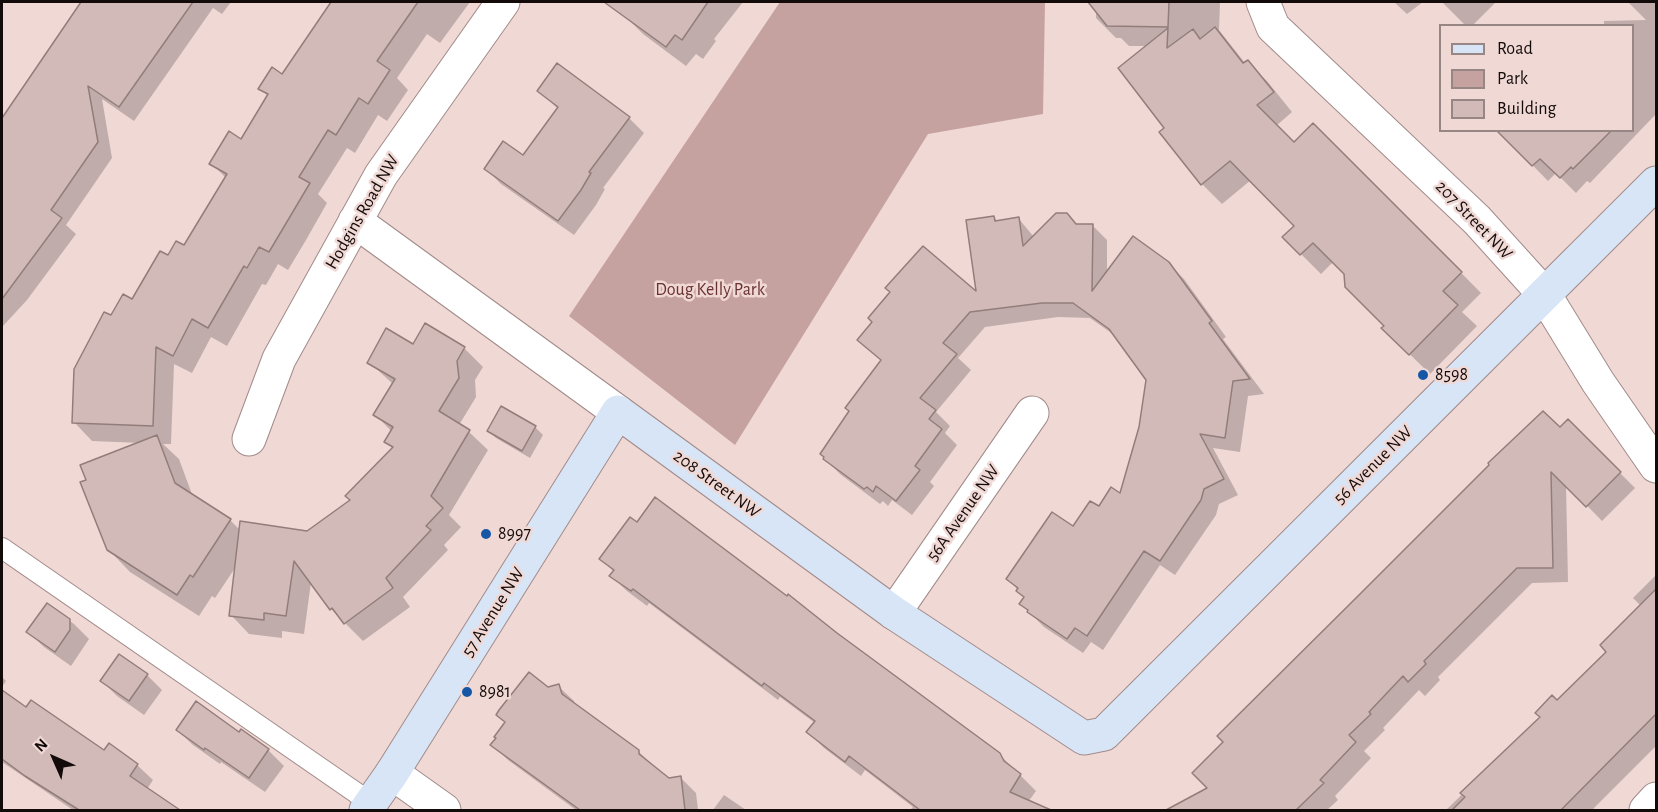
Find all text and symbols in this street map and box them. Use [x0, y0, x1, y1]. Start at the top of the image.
legend [1439, 24, 1634, 132]
text: Road [1497, 40, 1533, 58]
text: Park [1497, 70, 1528, 88]
text: Building [1497, 100, 1556, 118]
street label: Hodgins Road NW [320, 151, 404, 273]
street label: 207 Street NW [1431, 176, 1517, 264]
park label: Doug Kelly Park [655, 279, 765, 301]
place label: 8598 [1435, 364, 1468, 386]
marker: 8598 [1416, 368, 1430, 382]
street label: 56 Avenue NW [1329, 421, 1417, 509]
street label: 208 Street NW [669, 445, 765, 523]
street label: 56A Avenue NW [922, 461, 1004, 565]
place label: 8997 [498, 523, 531, 545]
marker: 8997 [479, 527, 493, 541]
street label: 57 Avenue NW [457, 563, 529, 661]
place label: 8981 [479, 681, 511, 703]
marker: 8981 [460, 685, 474, 699]
north arrow [24, 728, 84, 788]
text: N [32, 736, 51, 755]

